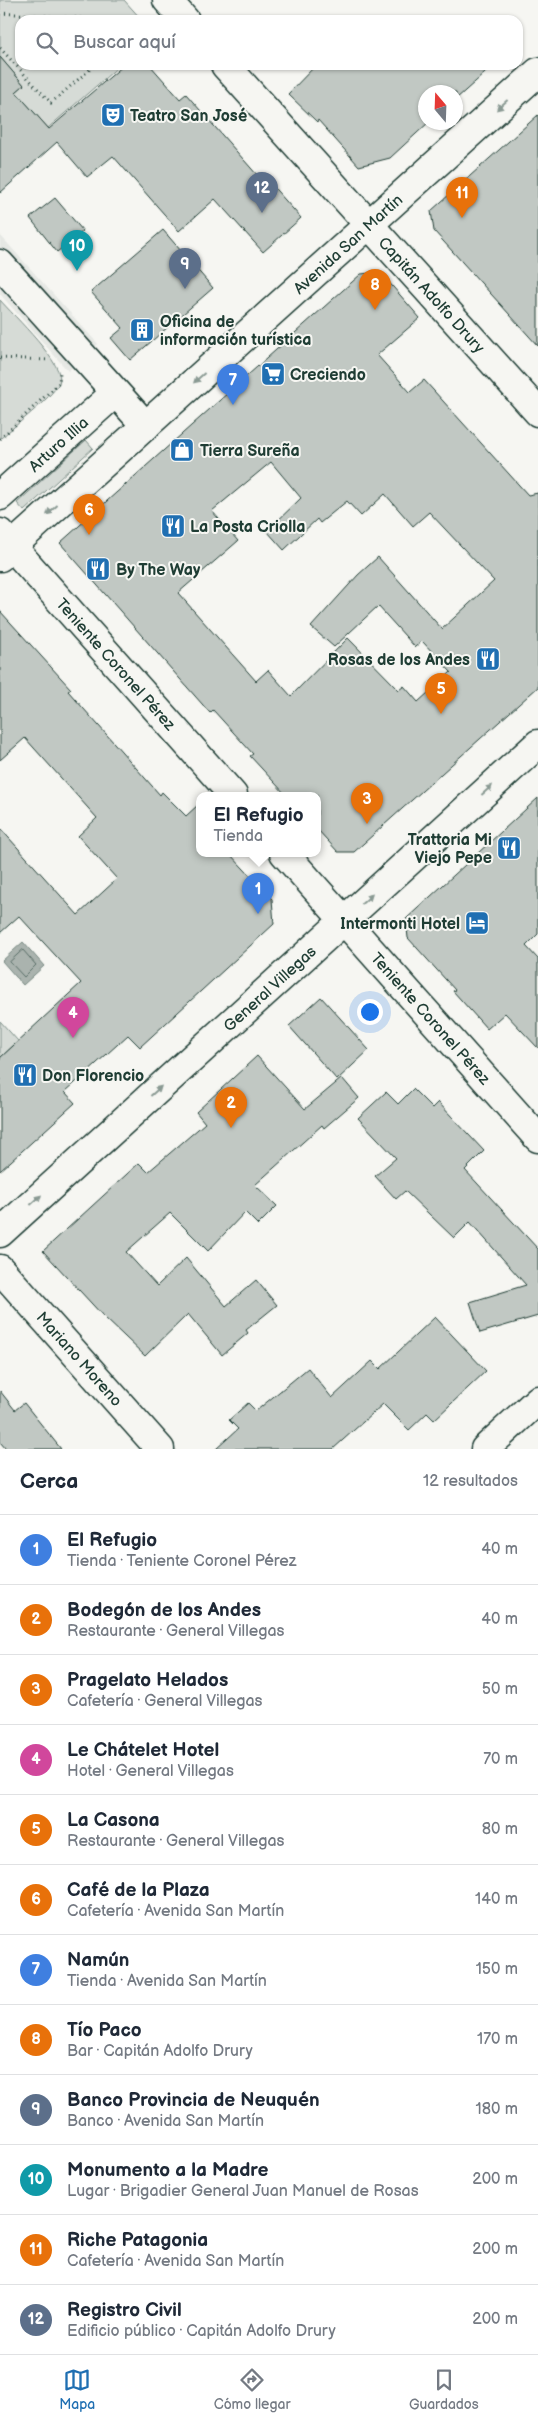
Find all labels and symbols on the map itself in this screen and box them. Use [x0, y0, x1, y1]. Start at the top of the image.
north arrow [418, 85, 463, 130]
one-way arrow [496, 99, 508, 111]
theatre icon: Teatro San José [100, 102, 126, 128]
place label: Teatro San José [130, 107, 248, 126]
pin: 12 [246, 172, 278, 213]
pin: 11 [446, 177, 478, 218]
street label: Avenida San Martín [290, 191, 407, 299]
pin: 10 [61, 230, 93, 271]
street label: Capitán Adolfo Drury [374, 234, 489, 358]
pin: 9 [169, 248, 201, 289]
pin: 8 [359, 269, 391, 310]
place label: Oficina de información turística [160, 313, 311, 350]
building icon: Oficina de información turística [129, 317, 155, 343]
supermarket icon: Creciendo [260, 361, 286, 387]
pin: 7 [217, 364, 249, 405]
place label: Creciendo [290, 366, 366, 385]
one-way arrow [194, 372, 206, 384]
street label: Arturo Illia [25, 414, 93, 477]
shop icon: Tierra Sureña [169, 437, 195, 463]
place label: Tierra Sureña [200, 442, 300, 461]
pin: 6 [73, 494, 105, 535]
one-way arrow [47, 504, 59, 516]
restaurant icon: La Posta Criolla [160, 513, 186, 539]
place label: La Posta Criolla [190, 518, 305, 537]
restaurant icon: By The Way [85, 556, 111, 582]
place label: By The Way [116, 561, 201, 580]
street label: Teniente Coronel Pérez [52, 595, 179, 735]
restaurant icon: Rosas de los Andes [475, 646, 501, 672]
place label: Rosas de los Andes [328, 651, 470, 670]
pin: 5 [425, 673, 457, 714]
pin: 3 [351, 783, 383, 824]
one-way arrow [481, 784, 493, 796]
place label: Trattoria Mi Viejo Pepe [408, 831, 492, 868]
restaurant icon: Trattoria Mi Viejo Pepe [496, 835, 522, 861]
pin: 1 [242, 873, 274, 914]
one-way arrow [360, 893, 372, 905]
hotel icon: Intermonti Hotel [464, 910, 490, 936]
place label: Intermonti Hotel [340, 915, 460, 934]
street label: General Villegas [220, 942, 321, 1036]
street label: Teniente Coronel Pérez [366, 949, 494, 1089]
pin: 4 [57, 997, 89, 1038]
your location [357, 999, 383, 1025]
restaurant icon: Don Florencio [12, 1062, 38, 1088]
place label: Don Florencio [42, 1067, 144, 1086]
one-way arrow [150, 1085, 162, 1097]
pin: 2 [215, 1087, 247, 1128]
one-way arrow [30, 1195, 43, 1206]
street label: Mariano Moreno [32, 1309, 126, 1411]

